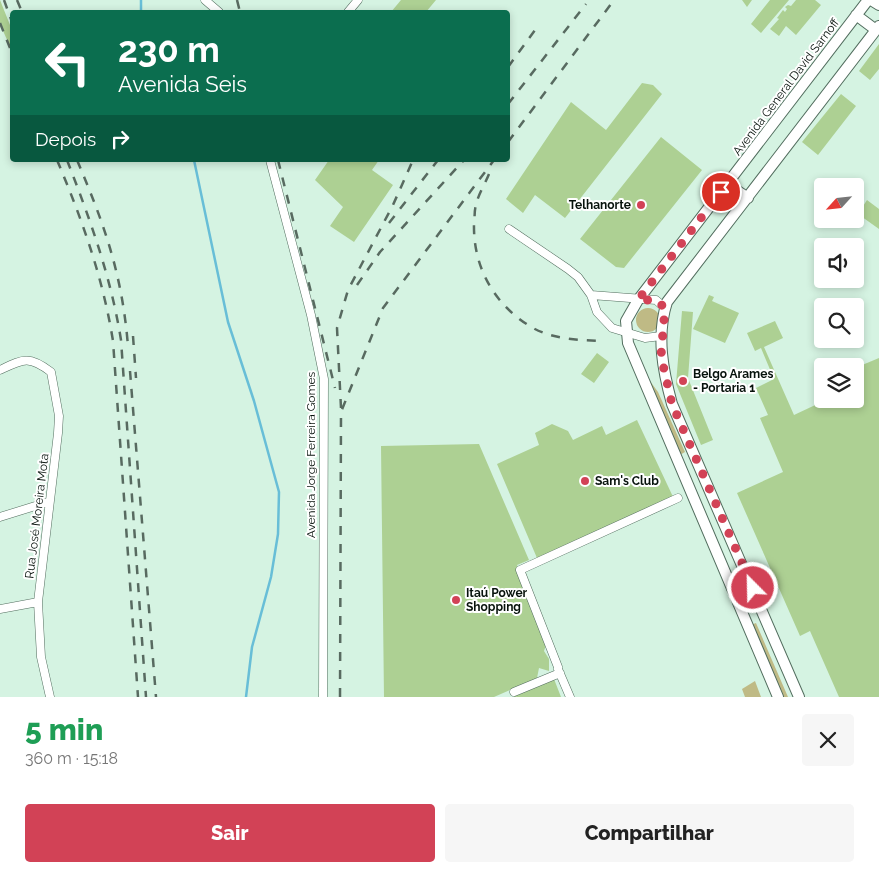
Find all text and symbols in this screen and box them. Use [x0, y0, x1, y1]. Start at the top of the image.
street label: Avenida General David Sarnoff [730, 15, 843, 158]
text: 230 m [118, 29, 220, 70]
icon: left [35, 30, 100, 95]
text: Avenida Seis [118, 71, 247, 97]
icon: right [106, 125, 134, 153]
text: Depois [35, 128, 96, 150]
pin [700, 171, 742, 213]
icon: arrive [707, 178, 735, 206]
north arrow [814, 178, 864, 228]
map controls [814, 178, 864, 408]
place label: Telhanorte [569, 198, 631, 212]
marker: Telhanorte [635, 199, 647, 211]
button: sound [814, 238, 864, 288]
button: search [814, 298, 864, 348]
button: layers [814, 358, 864, 408]
place label: Belgo Arames - Portaria 1 [693, 367, 773, 395]
street label: Avenida Jorge Ferreira Gomes [304, 371, 318, 538]
marker: Belgo Arames - Portaria 1 [677, 375, 689, 387]
street label: Rua José Moreira Mota [22, 453, 52, 579]
place label: Sam's Club [595, 474, 659, 488]
marker: Sam's Club [579, 475, 591, 487]
position arrow [726, 561, 778, 613]
place label: Itaú Power Shopping [466, 586, 528, 614]
marker: Itaú Power Shopping [450, 594, 462, 606]
text: 5 min [25, 712, 103, 747]
button: close [802, 714, 854, 766]
text: 360 m · 15:18 [25, 749, 118, 768]
button: Sair [25, 804, 435, 862]
button: Compartilhar [445, 804, 854, 862]

